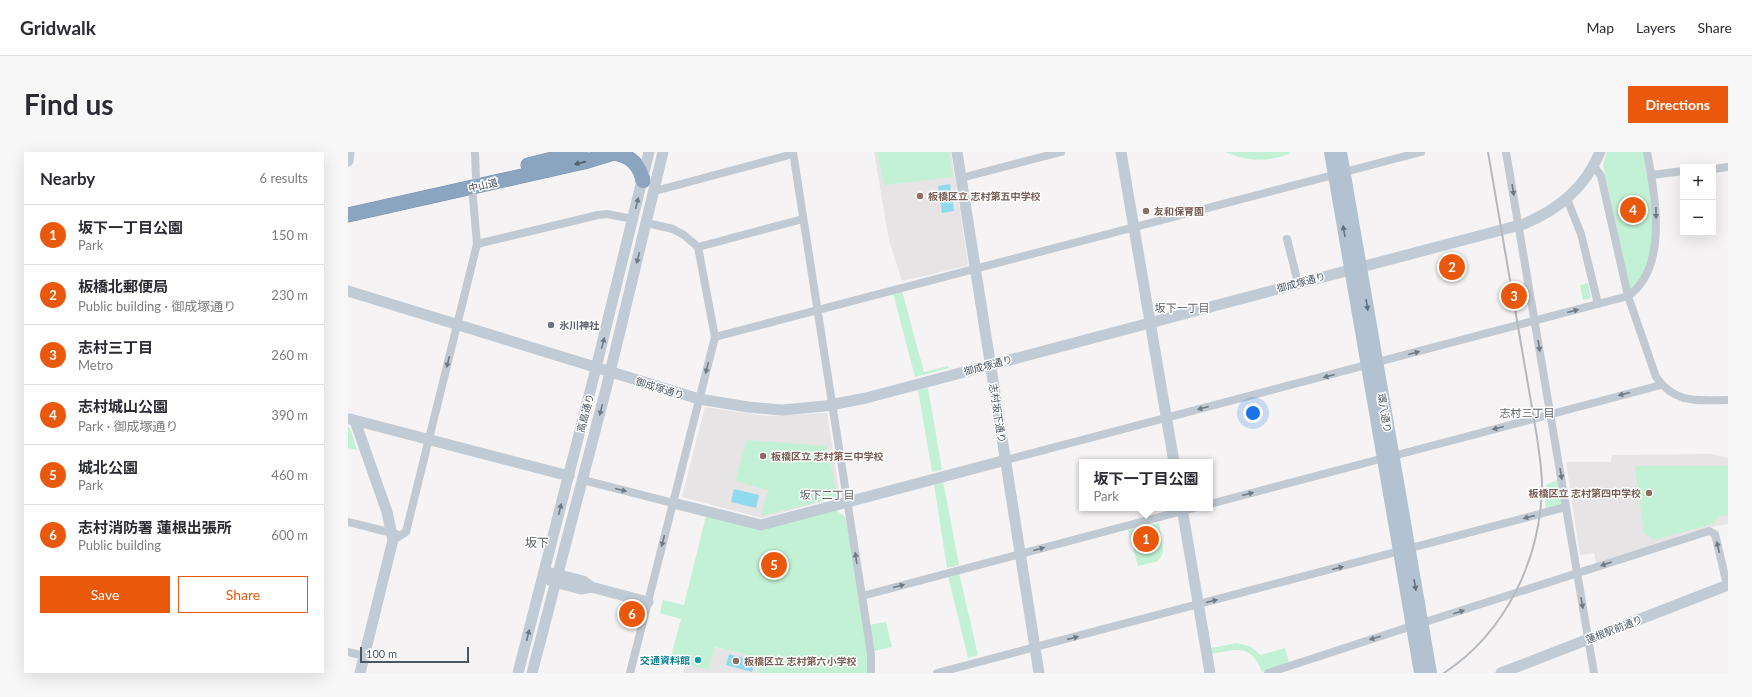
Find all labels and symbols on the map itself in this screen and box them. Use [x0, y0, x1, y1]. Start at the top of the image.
one-way arrow [574, 160, 586, 166]
street label: 中山道 [467, 176, 499, 194]
one-way arrow [1510, 184, 1516, 197]
place label: 板橋区立 志村第五中学校 [928, 190, 1040, 202]
marker: 板橋区立 志村第五中学校 [915, 191, 925, 201]
pin: 4 [1620, 195, 1646, 225]
one-way arrow [635, 197, 641, 209]
place label: 友和保育園 [1154, 205, 1204, 217]
marker: 友和保育園 [1141, 206, 1151, 216]
one-way arrow [1653, 207, 1659, 220]
one-way arrow [1341, 225, 1347, 237]
one-way arrow [635, 252, 641, 264]
pin: 2 [1439, 252, 1465, 282]
street label: 御成塚通り [1275, 270, 1327, 294]
pin: 3 [1501, 281, 1527, 311]
one-way arrow [1364, 299, 1370, 311]
district label: 坂下一丁目 [1155, 301, 1210, 314]
one-way arrow [1567, 308, 1579, 314]
place label: 氷川神社 [559, 319, 600, 331]
marker: 氷川神社 [546, 320, 556, 330]
one-way arrow [600, 337, 606, 349]
one-way arrow [1536, 340, 1542, 352]
one-way arrow [1408, 349, 1421, 355]
street label: 御成塚通り [962, 353, 1014, 377]
one-way arrow [445, 356, 451, 368]
one-way arrow [703, 362, 709, 374]
one-way arrow [1323, 373, 1335, 379]
street label: 御成塚通り [634, 375, 686, 401]
street label: 志村坂下通り [987, 382, 1009, 444]
street label: 高島通り [574, 392, 596, 434]
street label: 環八通り [1376, 392, 1394, 434]
one-way arrow [1617, 392, 1630, 398]
your location [1243, 403, 1263, 423]
one-way arrow [597, 404, 603, 417]
one-way arrow [1197, 406, 1209, 412]
district label: 志村三丁目 [1500, 406, 1555, 419]
one-way arrow [1492, 425, 1504, 431]
place label: 板橋区立 志村第三中学校 [771, 450, 883, 462]
marker: 板橋区立 志村第三中学校 [758, 451, 768, 461]
one-way arrow [1558, 468, 1564, 481]
one-way arrow [614, 487, 627, 493]
place label: 板橋区立 志村第四中学校 [1529, 487, 1641, 499]
district label: 坂下二丁目 [800, 488, 855, 501]
marker: 板橋区立 志村第四中学校 [1644, 488, 1654, 498]
one-way arrow [1241, 490, 1254, 496]
one-way arrow [557, 503, 563, 515]
one-way arrow [1522, 515, 1535, 521]
pin: 1 [1133, 524, 1159, 554]
district label: 坂下 [525, 535, 549, 550]
one-way arrow [660, 535, 666, 547]
one-way arrow [1715, 541, 1721, 554]
one-way arrow [1033, 546, 1045, 552]
pin: 5 [761, 550, 787, 580]
one-way arrow [853, 552, 859, 564]
one-way arrow [1599, 561, 1611, 567]
one-way arrow [1332, 565, 1344, 571]
one-way arrow [1412, 579, 1418, 591]
one-way arrow [894, 583, 906, 589]
one-way arrow [1206, 597, 1218, 603]
one-way arrow [1579, 597, 1585, 609]
pin: 6 [619, 599, 645, 629]
one-way arrow [1453, 608, 1465, 614]
street label: 蓮根駅前通り [1584, 613, 1644, 645]
one-way arrow [525, 629, 531, 641]
one-way arrow [1067, 634, 1079, 640]
one-way arrow [1368, 635, 1380, 641]
scale bar [360, 645, 469, 664]
place label: 交通資料館 [640, 654, 690, 666]
marker: 交通資料館 [693, 655, 703, 665]
place label: 板橋区立 志村第六小学校 [744, 655, 856, 667]
marker: 板橋区立 志村第六小学校 [731, 656, 741, 666]

